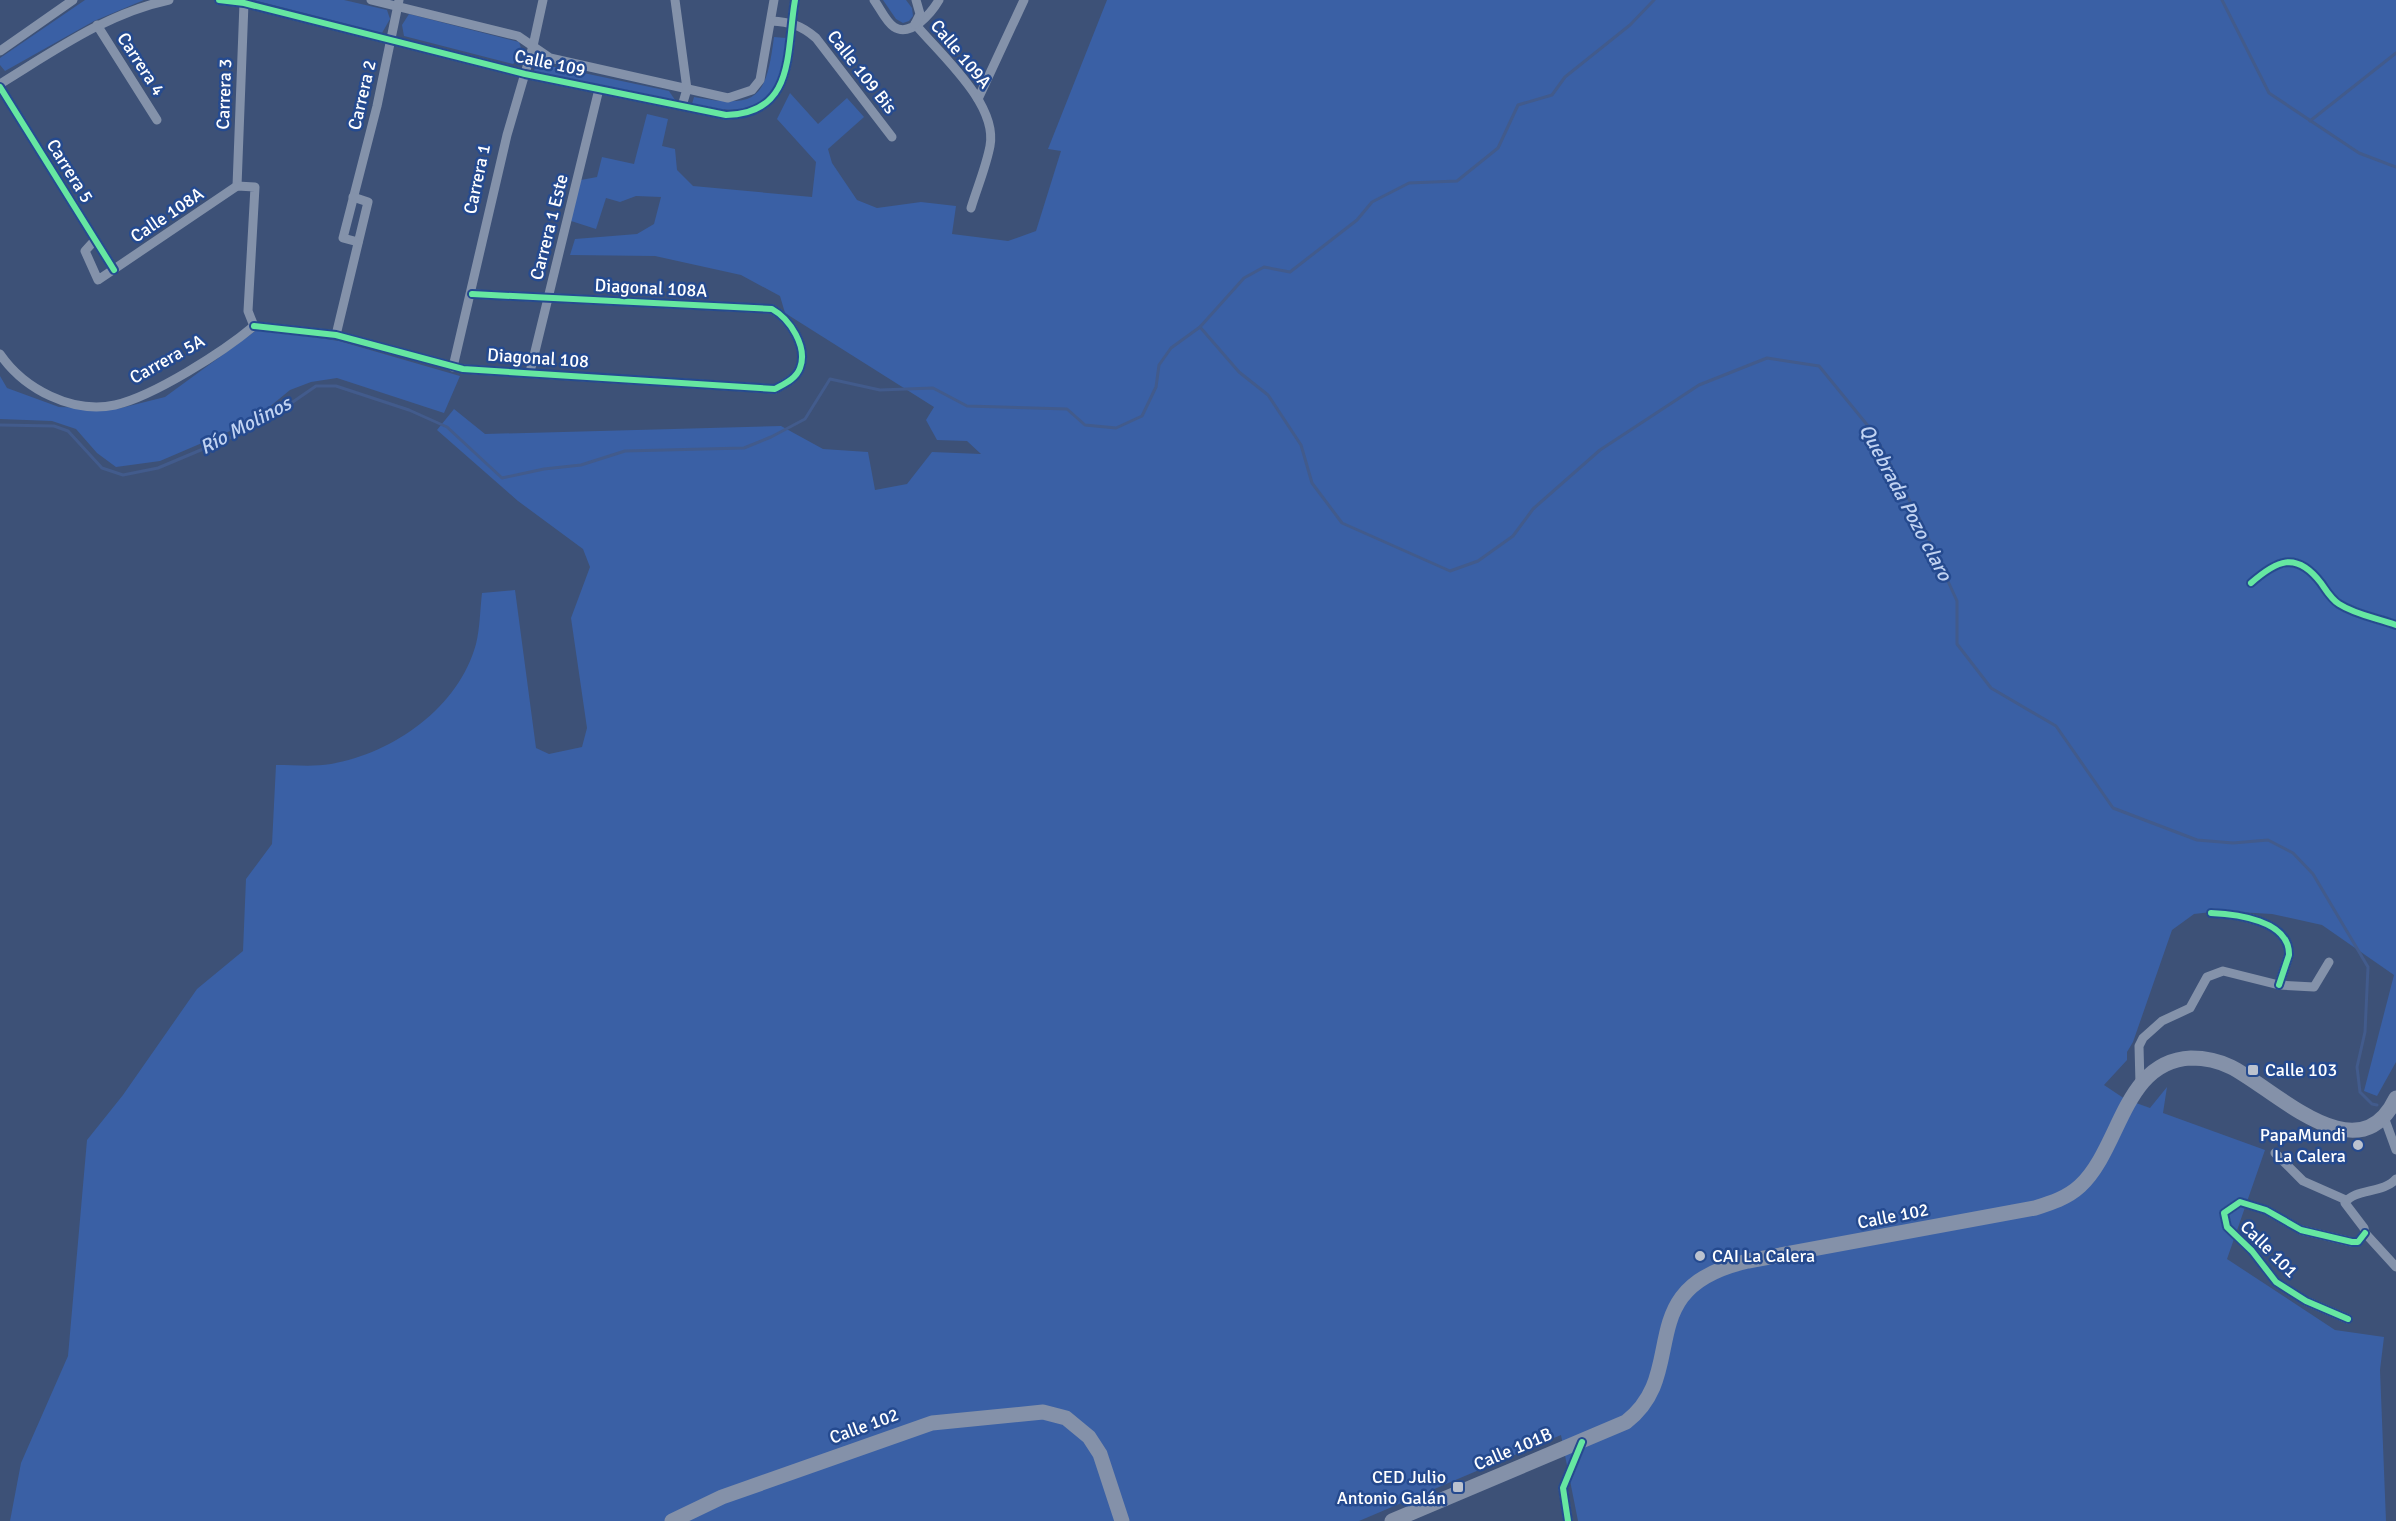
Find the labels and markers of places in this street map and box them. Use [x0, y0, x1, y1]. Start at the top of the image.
place label: Calle 103 [2265, 1059, 2337, 1081]
marker: Calle 103 [2246, 1063, 2260, 1077]
place label: PapaMundi La Calera [2260, 1124, 2346, 1167]
marker: PapaMundi La Calera [2351, 1138, 2365, 1152]
place label: CAI La Calera [1712, 1245, 1815, 1267]
marker: CAI La Calera [1693, 1249, 1707, 1263]
place label: CED Julio Antonio Galán [1337, 1466, 1446, 1509]
marker: CED Julio Antonio Galán [1451, 1480, 1465, 1494]

